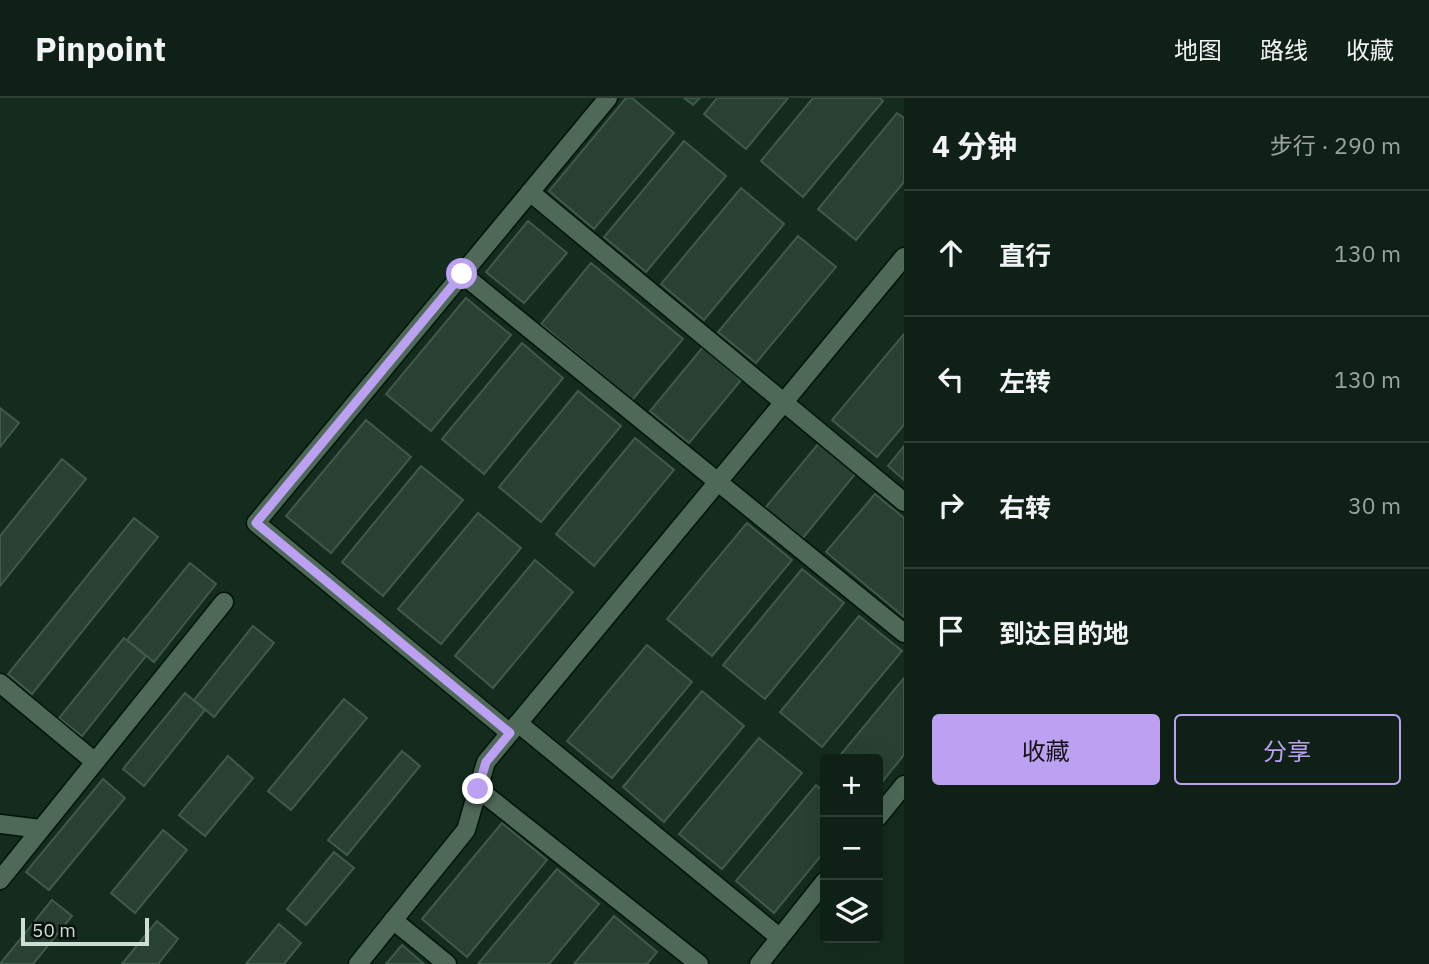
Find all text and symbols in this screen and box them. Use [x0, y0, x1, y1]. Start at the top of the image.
text: Pinpoint [35, 27, 166, 70]
text: 地图 [1174, 34, 1222, 66]
text: 路线 [1260, 34, 1308, 66]
text: 收藏 [1346, 34, 1394, 66]
text: 4 分钟 [932, 126, 1017, 165]
text: 步行 · 290 m [1270, 130, 1401, 160]
icon: ahead [932, 234, 970, 272]
text: 直行 [999, 238, 1051, 272]
text: 130 m [1334, 238, 1401, 268]
route start [446, 258, 477, 289]
icon: left [932, 360, 970, 398]
text: 左转 [999, 364, 1051, 398]
text: 130 m [1334, 364, 1401, 394]
icon: right [932, 486, 970, 524]
text: 右转 [999, 490, 1051, 524]
text: 30 m [1348, 490, 1401, 520]
icon: arrive [932, 612, 970, 650]
text: 到达目的地 [999, 616, 1129, 650]
button: 收藏 [932, 714, 1160, 785]
button: 分享 [1174, 714, 1401, 785]
map controls [820, 754, 883, 943]
button: + [820, 754, 883, 817]
route end [462, 773, 493, 804]
button: − [820, 817, 883, 880]
button: layers [820, 880, 883, 943]
scale bar [21, 915, 149, 947]
text: 50 m [32, 918, 76, 942]

